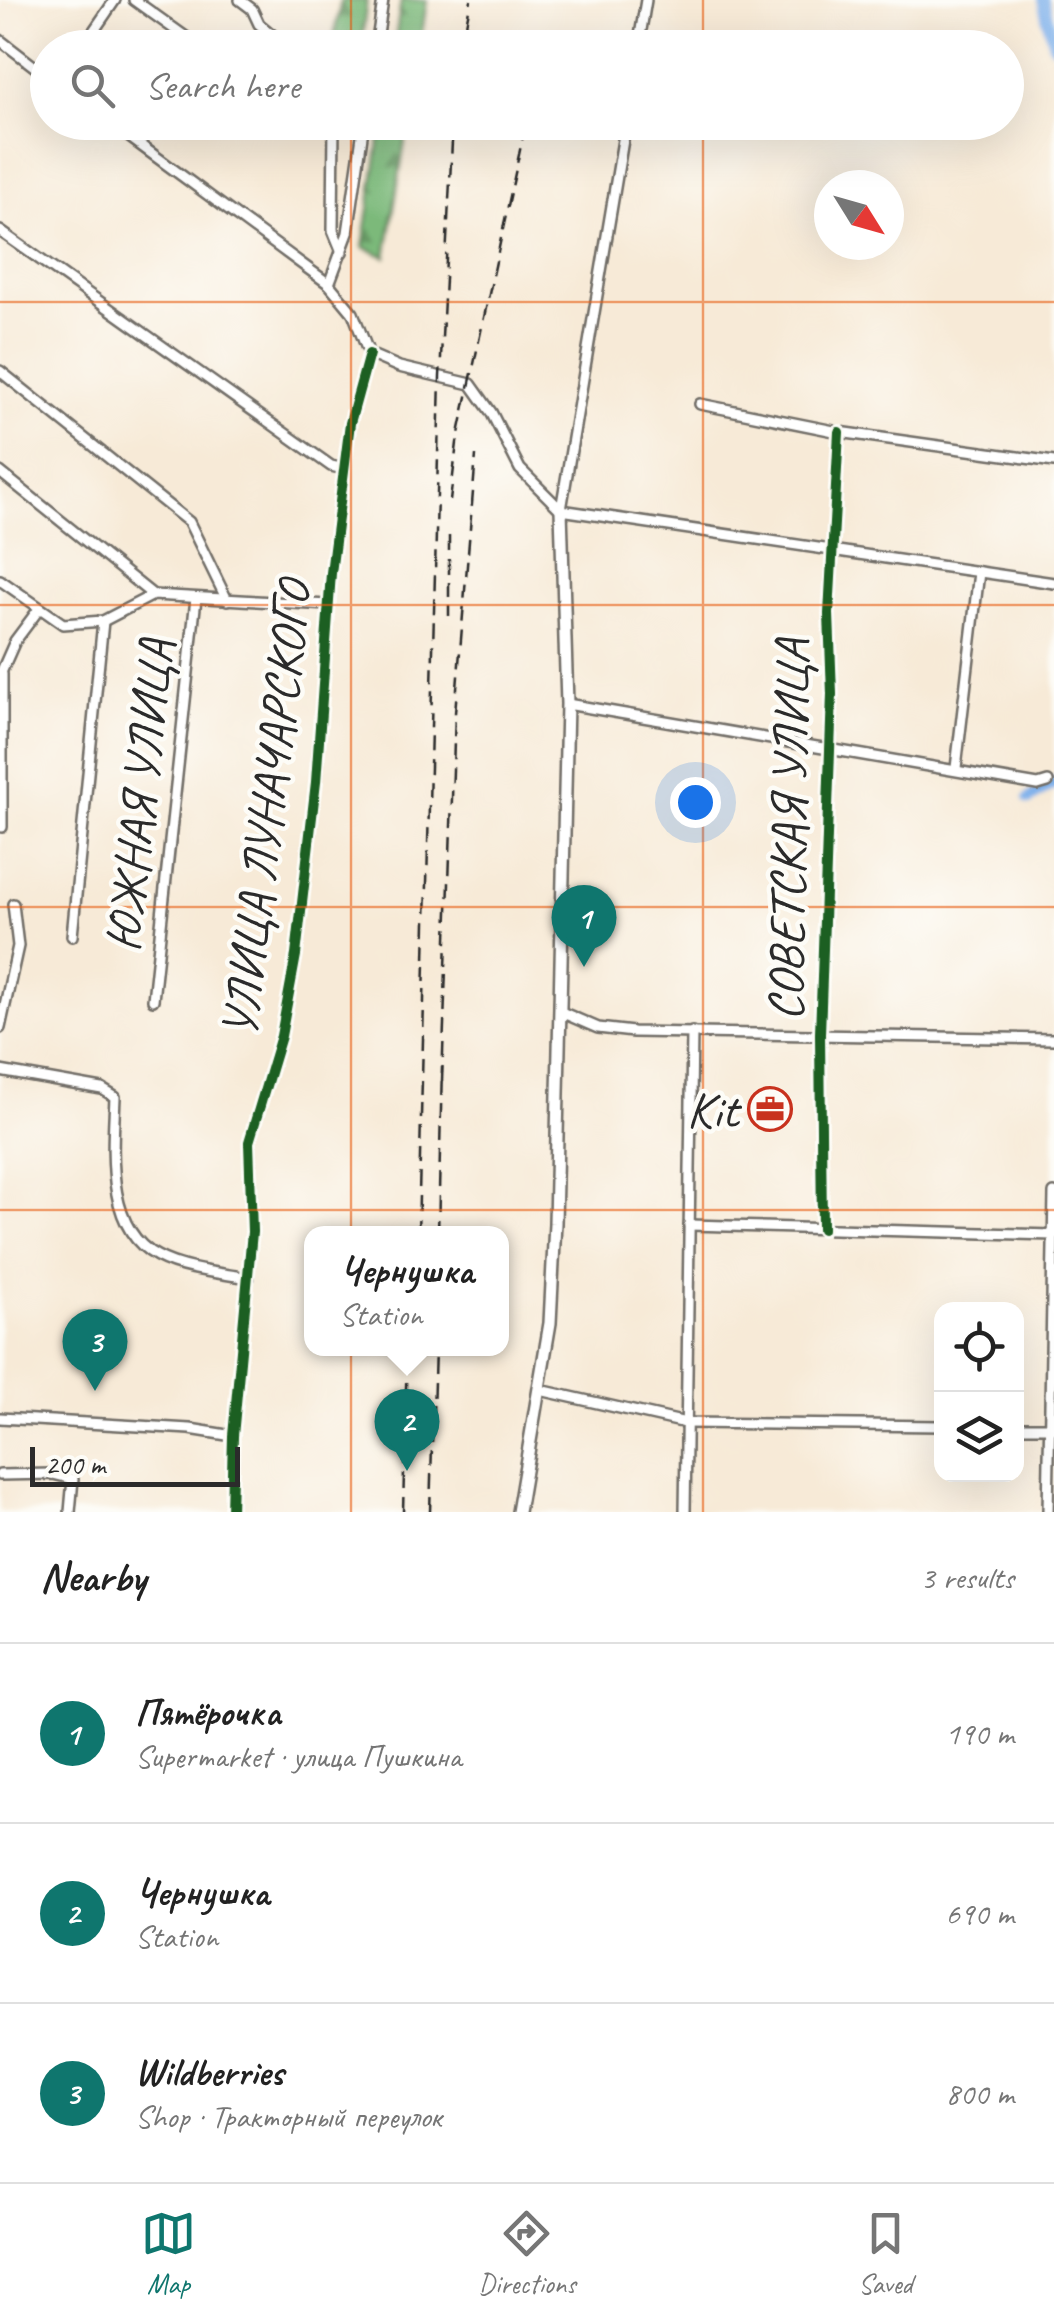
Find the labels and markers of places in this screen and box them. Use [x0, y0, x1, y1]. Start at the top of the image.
pin: 1 [552, 884, 616, 967]
place label: Kit [687, 1079, 742, 1142]
office icon: Kit [747, 1086, 793, 1132]
pin: 3 [62, 1308, 128, 1391]
pin: 2 [374, 1388, 440, 1471]

